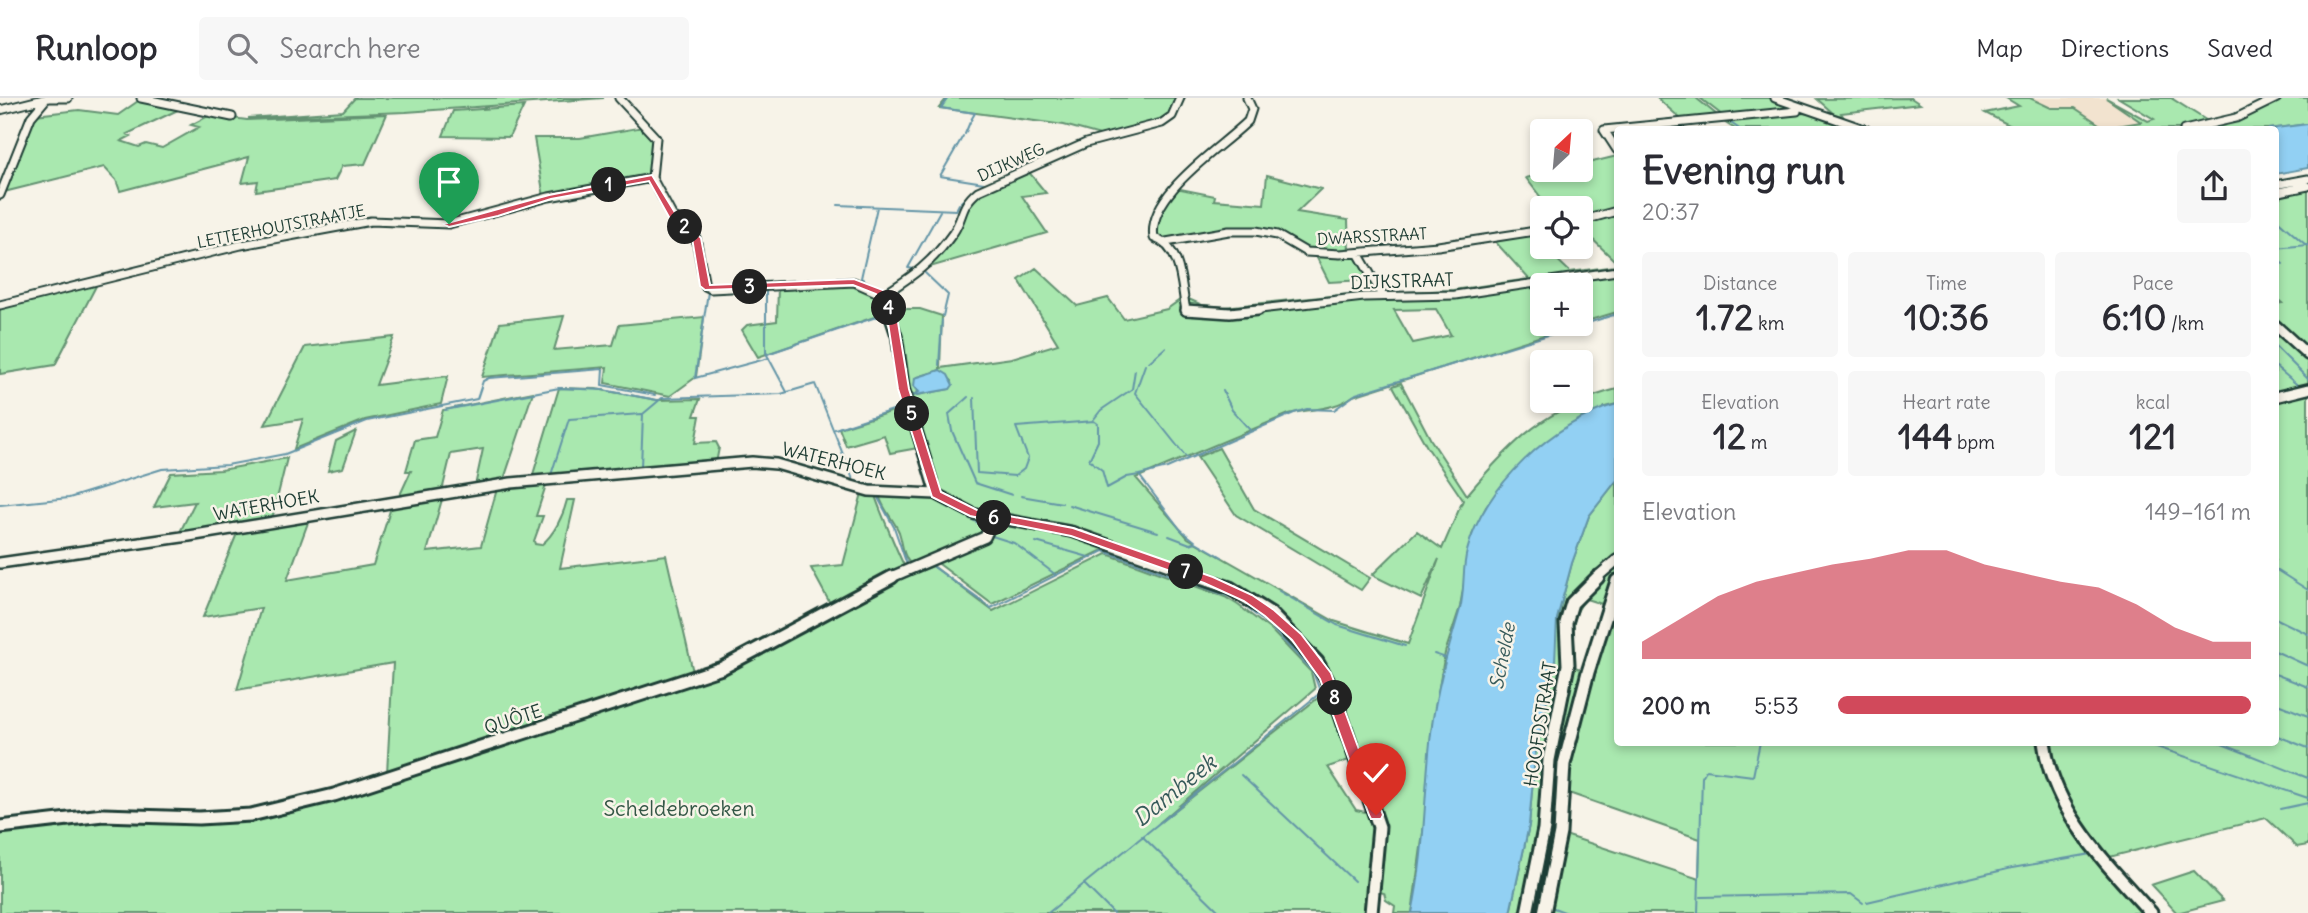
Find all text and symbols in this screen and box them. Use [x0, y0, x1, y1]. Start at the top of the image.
search box [199, 17, 689, 80]
text: Runloop [35, 27, 157, 69]
icon: search [223, 29, 261, 67]
text: Search here [279, 32, 420, 65]
text: Map [1976, 33, 2023, 63]
text: Directions [2061, 33, 2169, 63]
text: Saved [2207, 33, 2273, 63]
north arrow [1530, 119, 1592, 182]
map controls [1530, 119, 1593, 413]
street label: DIJKWEG [974, 138, 1048, 186]
text: Evening run [1642, 147, 1845, 194]
button: share [2177, 149, 2251, 223]
pin [419, 152, 479, 224]
icon: arrive [430, 163, 468, 201]
pin: 1 [592, 168, 626, 202]
text: 1 [605, 172, 612, 196]
button: locate [1530, 196, 1593, 259]
text: 20:37 [1642, 197, 1699, 226]
street label: LETTERHOUTSTRAATJE [195, 200, 367, 252]
pin: 2 [668, 209, 702, 244]
text: 2 [679, 214, 690, 238]
street label: DWARSSTRAAT [1316, 223, 1428, 249]
street label: DIJKSTRAAT [1350, 268, 1454, 294]
pin: 3 [732, 270, 768, 304]
text: Distance [1703, 271, 1777, 295]
text: Time [1926, 271, 1967, 295]
text: Pace [2132, 271, 2173, 295]
button: + [1530, 273, 1593, 336]
text: 3 [744, 274, 755, 298]
pin: 4 [872, 290, 906, 326]
text: 4 [883, 295, 894, 319]
text: 1.72 [1696, 295, 1753, 339]
text: 10:36 [1904, 295, 1989, 339]
text: 6:10 [2101, 295, 2166, 339]
text: km [1753, 311, 1784, 335]
text: /km [2166, 311, 2204, 335]
button: − [1530, 350, 1593, 413]
text: Elevation [1701, 390, 1779, 414]
text: Heart rate [1902, 390, 1991, 414]
text: kcal [2136, 390, 2170, 414]
pin: 5 [894, 396, 930, 432]
text: 5 [906, 401, 917, 425]
text: 12 [1713, 414, 1746, 458]
text: 144 [1898, 414, 1952, 458]
text: 121 [2129, 414, 2176, 458]
text: m [1746, 430, 1767, 454]
text: bpm [1952, 430, 1995, 454]
street label: WATERHOEK [779, 437, 889, 485]
street label: WATERHOEK [211, 484, 321, 526]
text: Elevation [1642, 497, 1736, 526]
text: 149–161 m [2145, 497, 2251, 526]
pin: 6 [976, 500, 1012, 536]
text: 6 [988, 505, 999, 529]
pin: 7 [1168, 554, 1204, 589]
text: 7 [1181, 559, 1190, 583]
water label: Schelde [1484, 619, 1521, 691]
street label: HOOFDSTRAAT [1519, 660, 1561, 788]
pin: 8 [1318, 680, 1352, 716]
text: 8 [1329, 685, 1340, 709]
text: 200 m [1642, 691, 1711, 720]
text: 5:53 [1754, 691, 1799, 720]
street label: QUÔTE [481, 699, 545, 739]
pin [1346, 743, 1406, 815]
water label: Dambeek [1126, 747, 1223, 832]
icon: check [1357, 754, 1395, 792]
park label: Scheldebroeken [603, 795, 755, 822]

